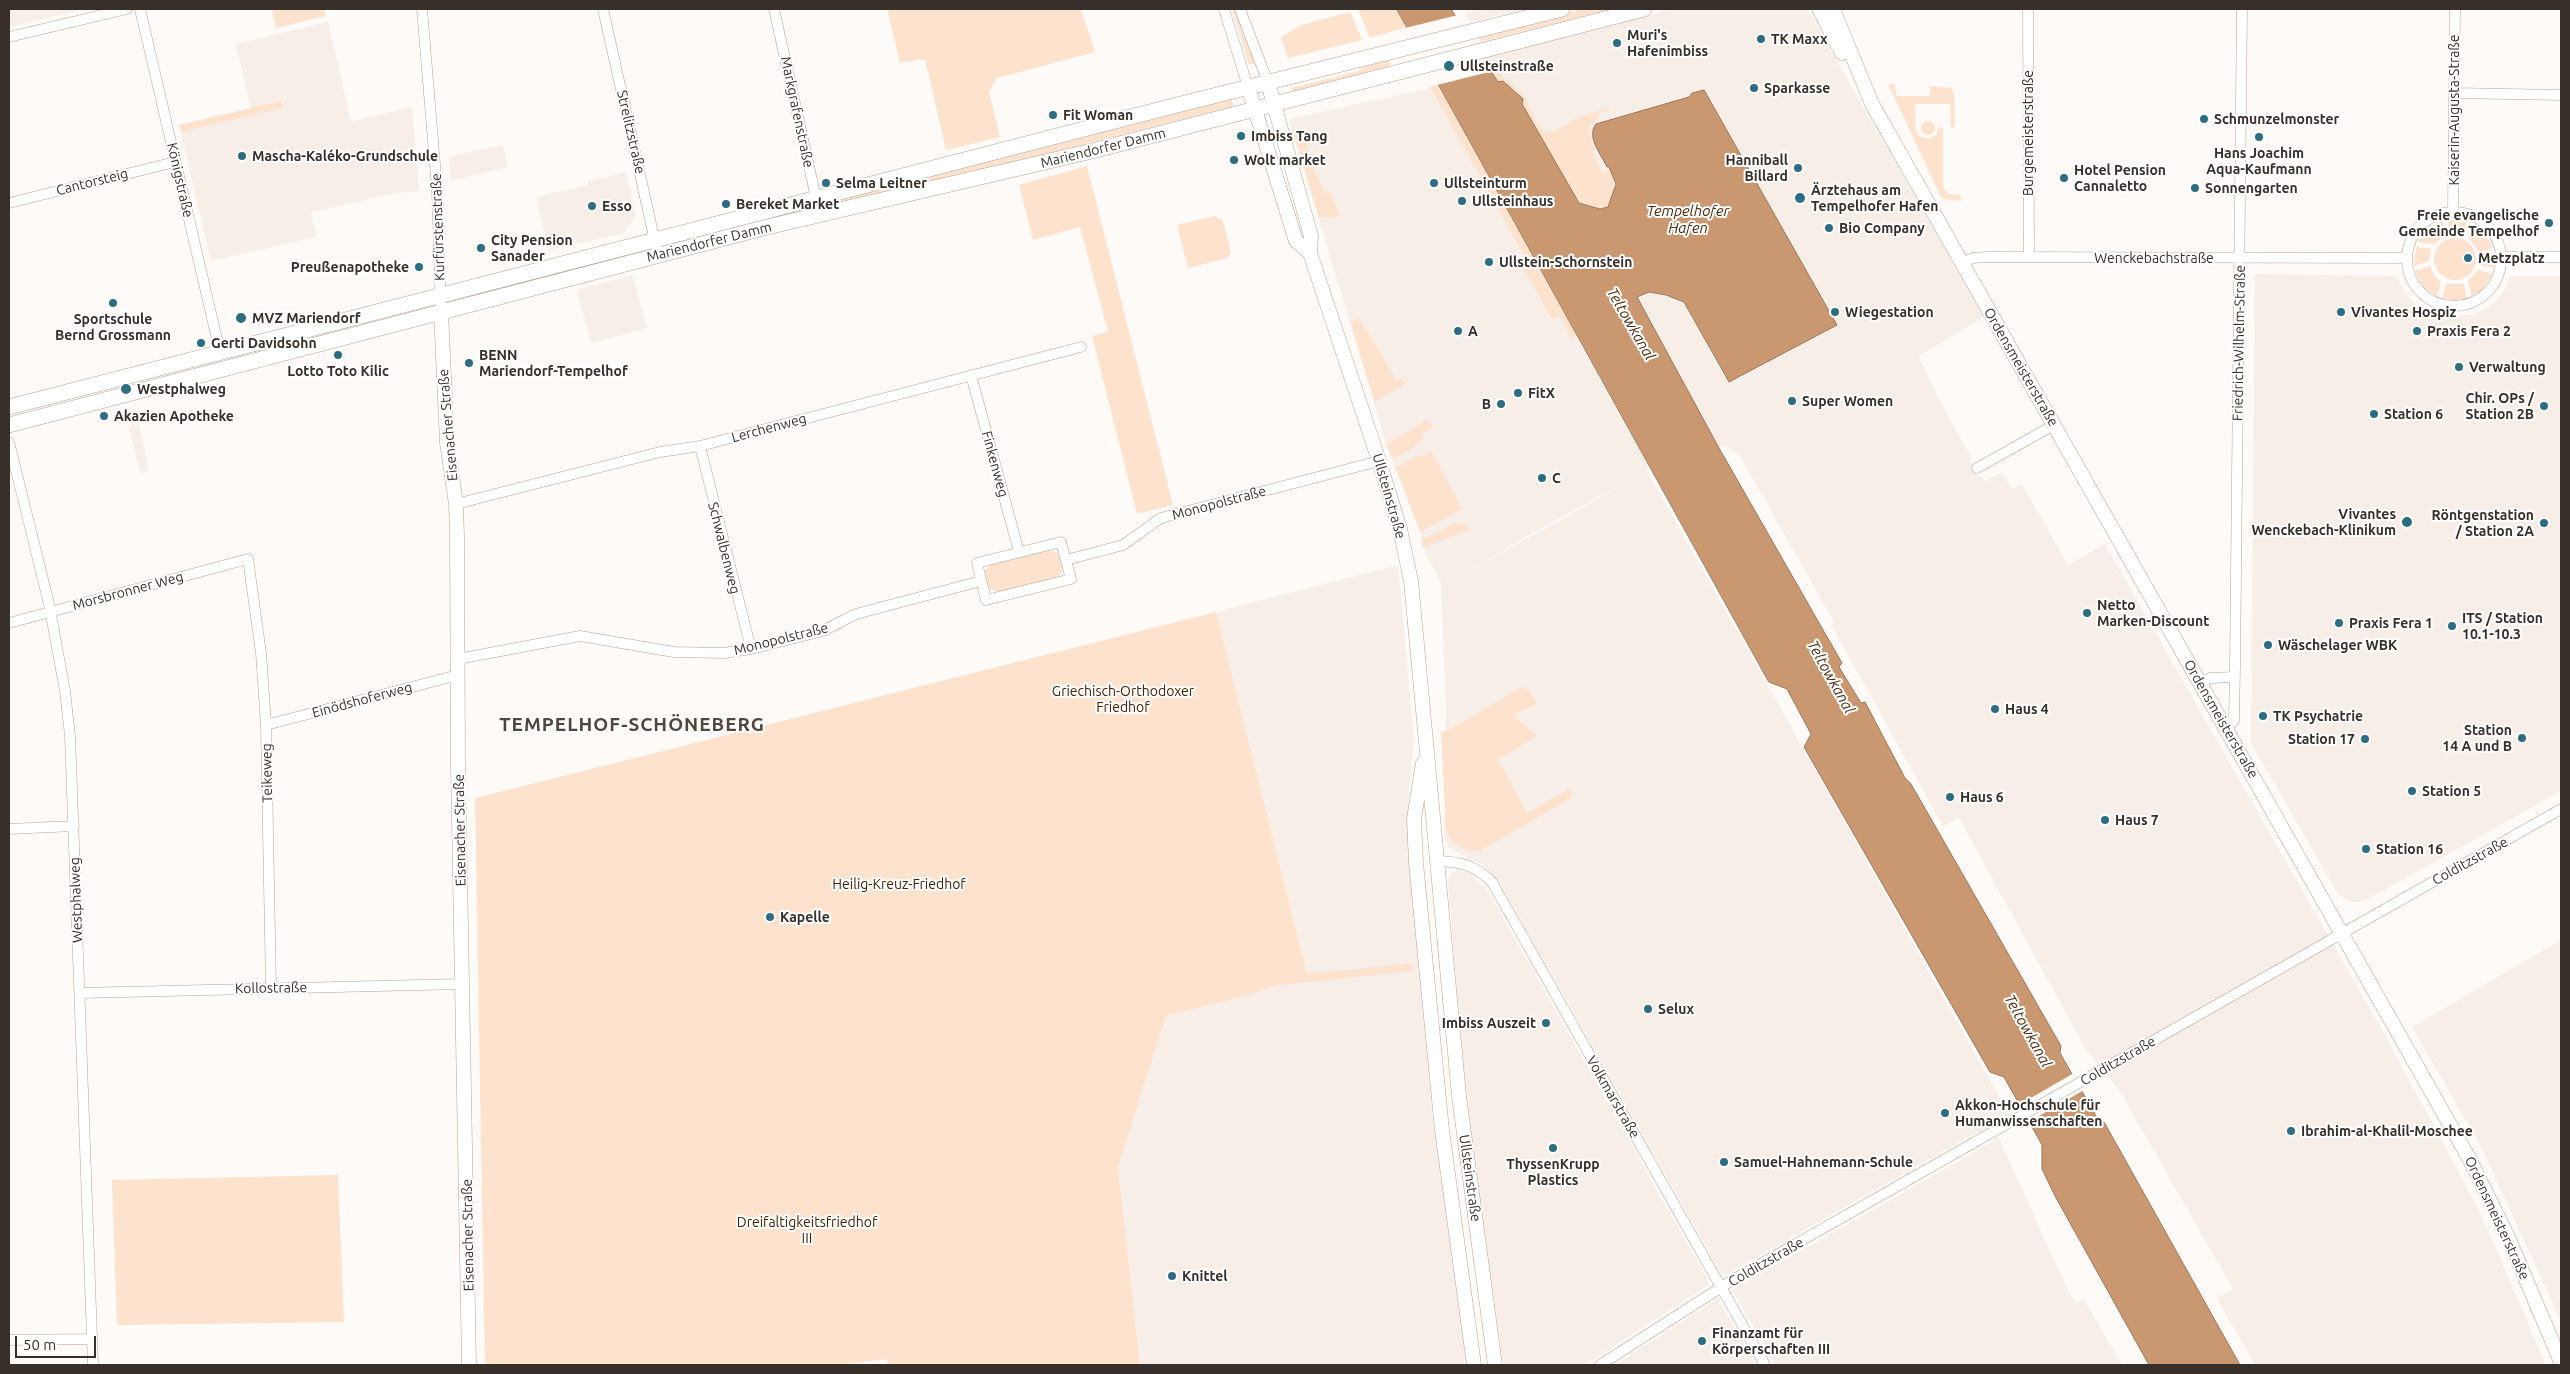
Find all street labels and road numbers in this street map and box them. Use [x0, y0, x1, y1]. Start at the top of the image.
street label: Kaiserin-Augusta-Straße [2446, 34, 2462, 186]
street label: Markgrafenstraße [777, 55, 817, 169]
street label: Burgemeisterstraße [2020, 70, 2036, 196]
street label: Strelitzstraße [613, 89, 649, 175]
street label: Mariendorfer Damm [1039, 124, 1167, 172]
street label: Königstraße [163, 141, 197, 219]
street label: Cantorsteig [54, 165, 130, 199]
street label: Kurfürstenstraße [428, 173, 448, 281]
street label: Mariendorfer Damm [645, 218, 773, 266]
street label: Wenckebachstraße [2094, 250, 2214, 266]
street label: Friedrich-Wilhelm-Straße [2229, 265, 2249, 421]
street label: Ordensmeisterstraße [1980, 305, 2062, 429]
street label: Eisenacher Straße [435, 368, 461, 482]
street label: Lerchenweg [730, 410, 808, 446]
street label: Finkenweg [978, 429, 1012, 499]
street label: Ullsteinstraße [1369, 451, 1409, 541]
street label: Monopolstraße [1170, 482, 1268, 524]
street label: Schwalbenweg [704, 500, 744, 596]
street label: Morsbronner Weg [71, 568, 185, 614]
street label: Monopolstraße [732, 619, 830, 659]
street label: Ordensmeisterstraße [2180, 657, 2262, 781]
street label: Einödshoferweg [310, 679, 414, 721]
street label: Teikeweg [258, 743, 276, 803]
street label: Eisenacher Straße [451, 774, 469, 886]
street label: Colditzstraße [2429, 833, 2511, 889]
street label: Westphalweg [66, 857, 86, 943]
street label: Kollostraße [235, 979, 307, 997]
street label: Colditzstraße [2077, 1033, 2159, 1089]
street label: Volkmarstraße [1583, 1053, 1643, 1141]
street label: Ullsteinstraße [1456, 1133, 1484, 1223]
street label: Ordensmeisterstraße [2461, 1154, 2533, 1282]
street label: Eisenacher Straße [459, 1179, 477, 1291]
street label: Colditzstraße [1725, 1234, 1807, 1290]

